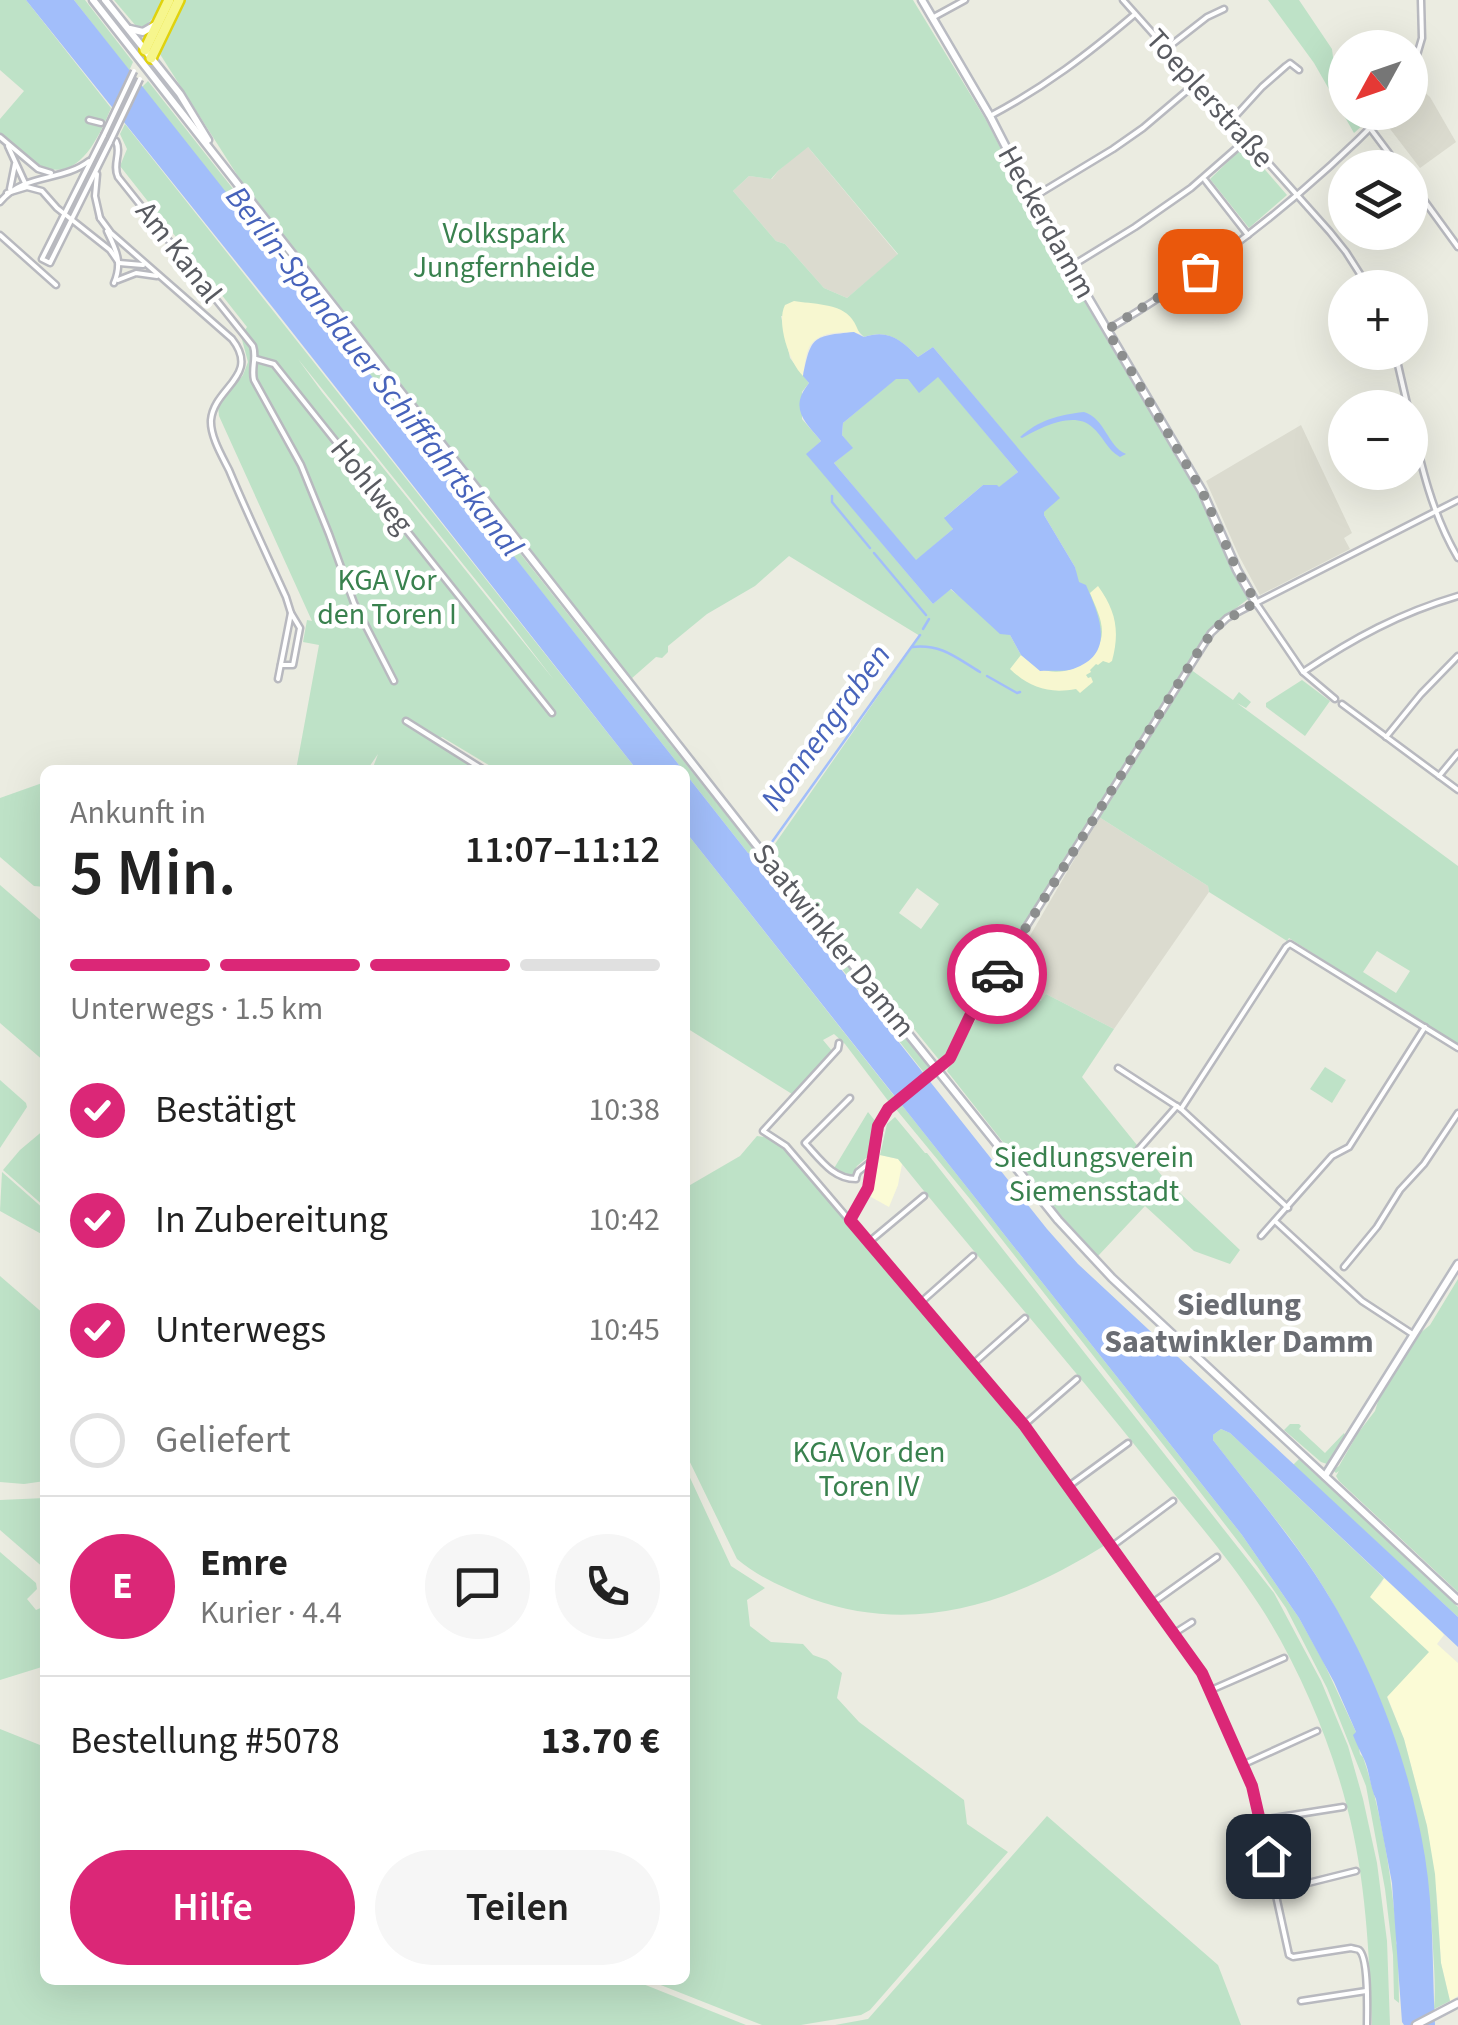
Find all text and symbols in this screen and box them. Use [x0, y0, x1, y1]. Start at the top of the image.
street label: Toeplerstraße [1135, 19, 1284, 177]
north arrow [1328, 30, 1428, 130]
map controls [1328, 30, 1428, 490]
street label: Heckerdamm [987, 138, 1106, 307]
button: layers [1328, 150, 1428, 250]
water label: Berlin-Spandauer Schifffahrtskanal [215, 176, 534, 567]
street label: Am Kanal [125, 192, 232, 312]
park label: Volkspark Jungfernheide [413, 212, 595, 289]
pin [1158, 229, 1243, 314]
icon: bag [1173, 244, 1228, 299]
button: + [1328, 270, 1428, 370]
button: − [1328, 390, 1428, 490]
street label: Hohlweg [320, 430, 423, 543]
park label: KGA Vor den Toren I [317, 559, 457, 636]
water label: Nonnengraben [750, 635, 902, 820]
text: Ankunft in [70, 790, 206, 836]
text: 11:07–11:12 [465, 823, 660, 877]
text: 5 Min. [70, 827, 236, 920]
street label: Saatwinkler Damm [742, 834, 925, 1047]
courier [947, 924, 1047, 1024]
icon: car [970, 947, 1025, 1002]
text: Unterwegs · 1.5 km [70, 986, 323, 1032]
icon: check [70, 1083, 125, 1138]
text: Bestätigt [155, 1083, 296, 1137]
text: 10:38 [588, 1087, 660, 1133]
park label: Siedlungsverein Siemensstadt [994, 1136, 1194, 1213]
icon: check [70, 1193, 125, 1248]
text: In Zubereitung [155, 1193, 388, 1247]
text: 10:42 [588, 1197, 660, 1243]
district label: Siedlung Saatwinkler Damm [1104, 1282, 1374, 1365]
icon: check [70, 1303, 125, 1358]
text: Unterwegs [155, 1303, 326, 1357]
text: 10:45 [588, 1307, 660, 1353]
text: Geliefert [155, 1413, 291, 1467]
park label: KGA Vor den Toren IV [792, 1431, 946, 1508]
button: chat [425, 1534, 530, 1639]
button: phone [555, 1534, 660, 1639]
text: Emre [200, 1536, 288, 1590]
text: E [112, 1559, 133, 1613]
text: Kurier · 4.4 [200, 1590, 342, 1636]
text: Bestellung #5078 [70, 1714, 340, 1768]
text: 13.70 € [541, 1714, 660, 1768]
pin [1226, 1814, 1311, 1899]
icon: home [1241, 1829, 1296, 1884]
button: Hilfe [70, 1850, 355, 1965]
button: Teilen [375, 1850, 660, 1965]

